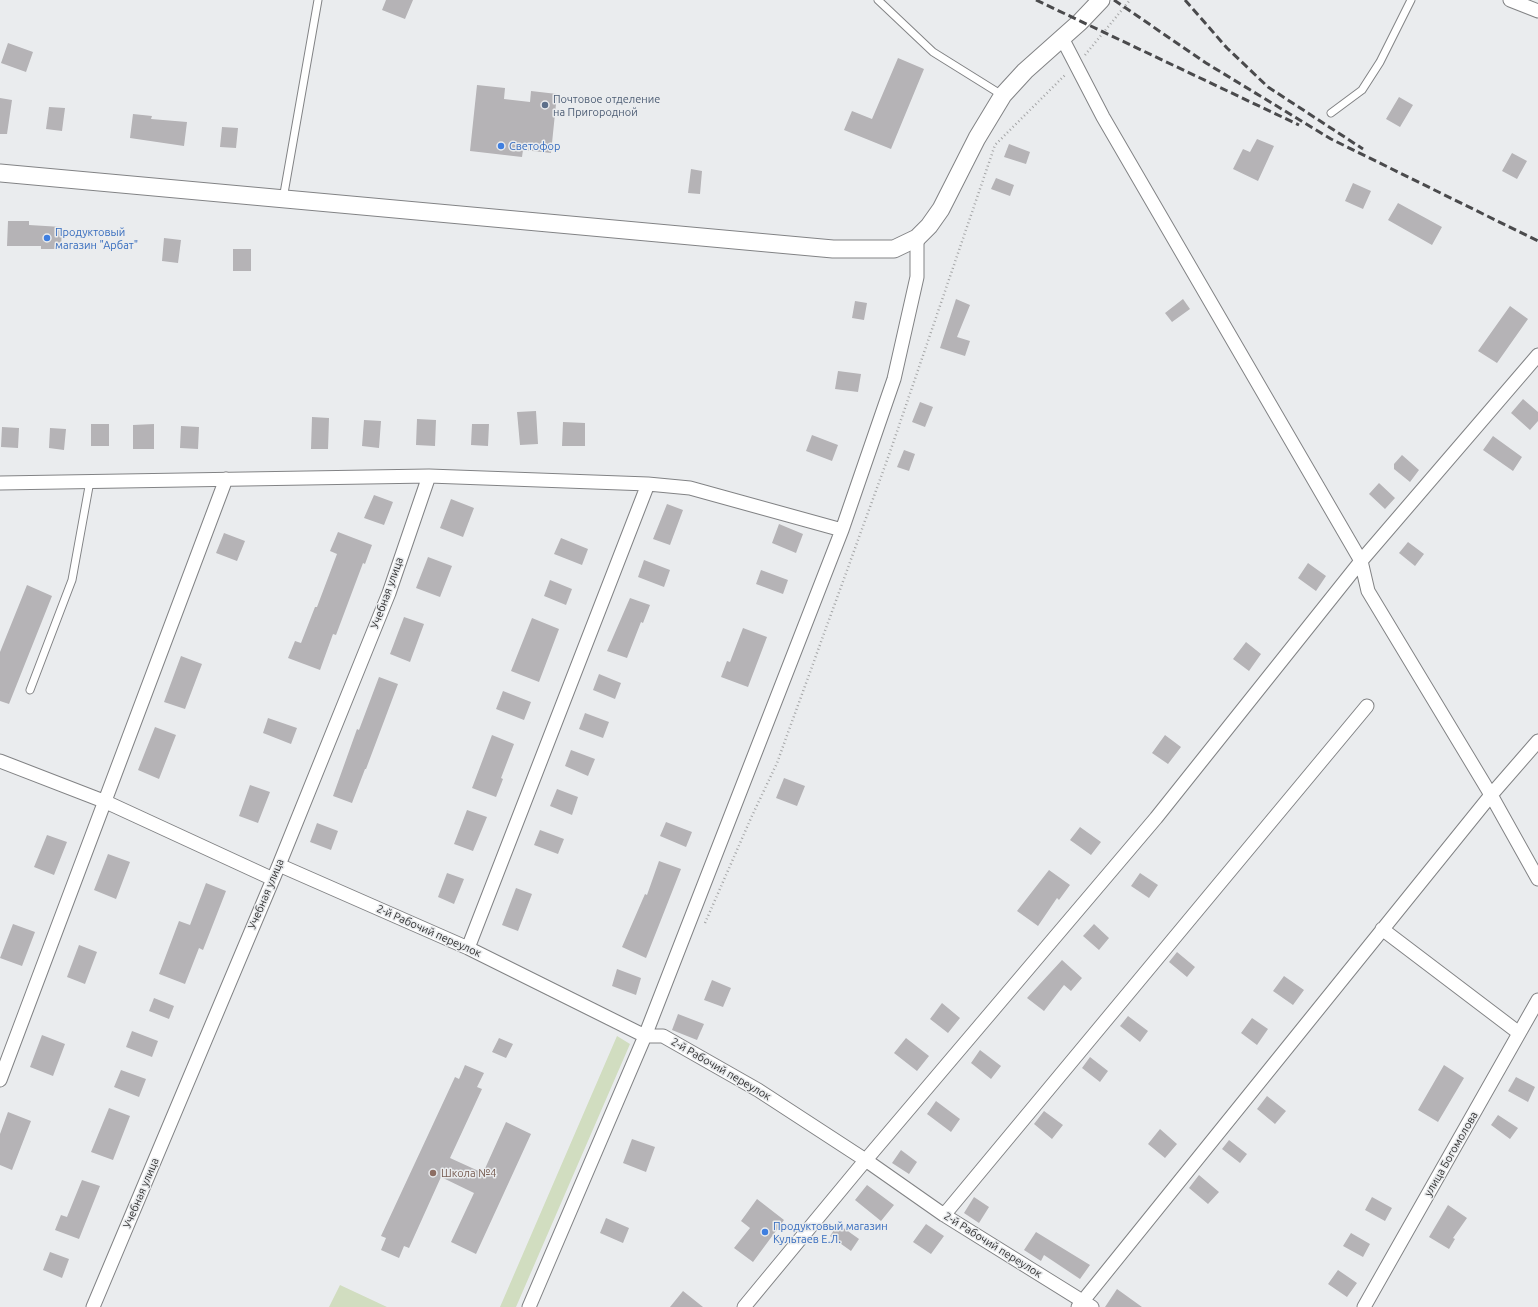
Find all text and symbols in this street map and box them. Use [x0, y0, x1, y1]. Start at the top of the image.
place label: Почтовое отделение на Пригородной [553, 92, 660, 118]
marker: Почтовое отделение на Пригородной [540, 100, 550, 110]
place label: Светофор [509, 139, 560, 153]
marker: Светофор [496, 141, 506, 151]
place label: Продуктовый магазин "Арбат" [55, 225, 138, 251]
marker: Продуктовый магазин "Арбат" [42, 233, 52, 243]
street label: Учебная улица [368, 555, 406, 631]
street label: Учебная улица [245, 857, 287, 931]
street label: 2-й Рабочий переулок [375, 902, 483, 960]
street label: 2-й Рабочий переулок [669, 1035, 773, 1103]
street label: улица Богомолова [1421, 1109, 1481, 1199]
street label: Учебная улица [120, 1156, 162, 1230]
place label: Школа №4 [441, 1166, 496, 1180]
marker: Школа №4 [428, 1168, 438, 1178]
street label: 2-й Рабочий переулок [941, 1209, 1045, 1281]
place label: Продуктовый магазин Культаев Е.Л. [773, 1219, 888, 1245]
marker: Продуктовый магазин Культаев Е.Л. [760, 1227, 770, 1237]

